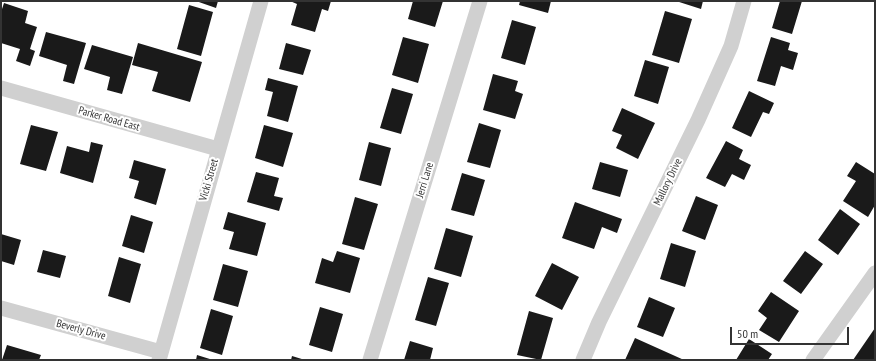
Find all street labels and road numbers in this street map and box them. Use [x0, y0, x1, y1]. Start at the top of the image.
street label: Parker Road East [77, 104, 141, 134]
street label: Mallory Drive [651, 156, 685, 208]
street label: Vicki Street [197, 157, 221, 203]
street label: Jerri Lane [413, 161, 437, 199]
street label: Beverly Drive [55, 317, 107, 343]

